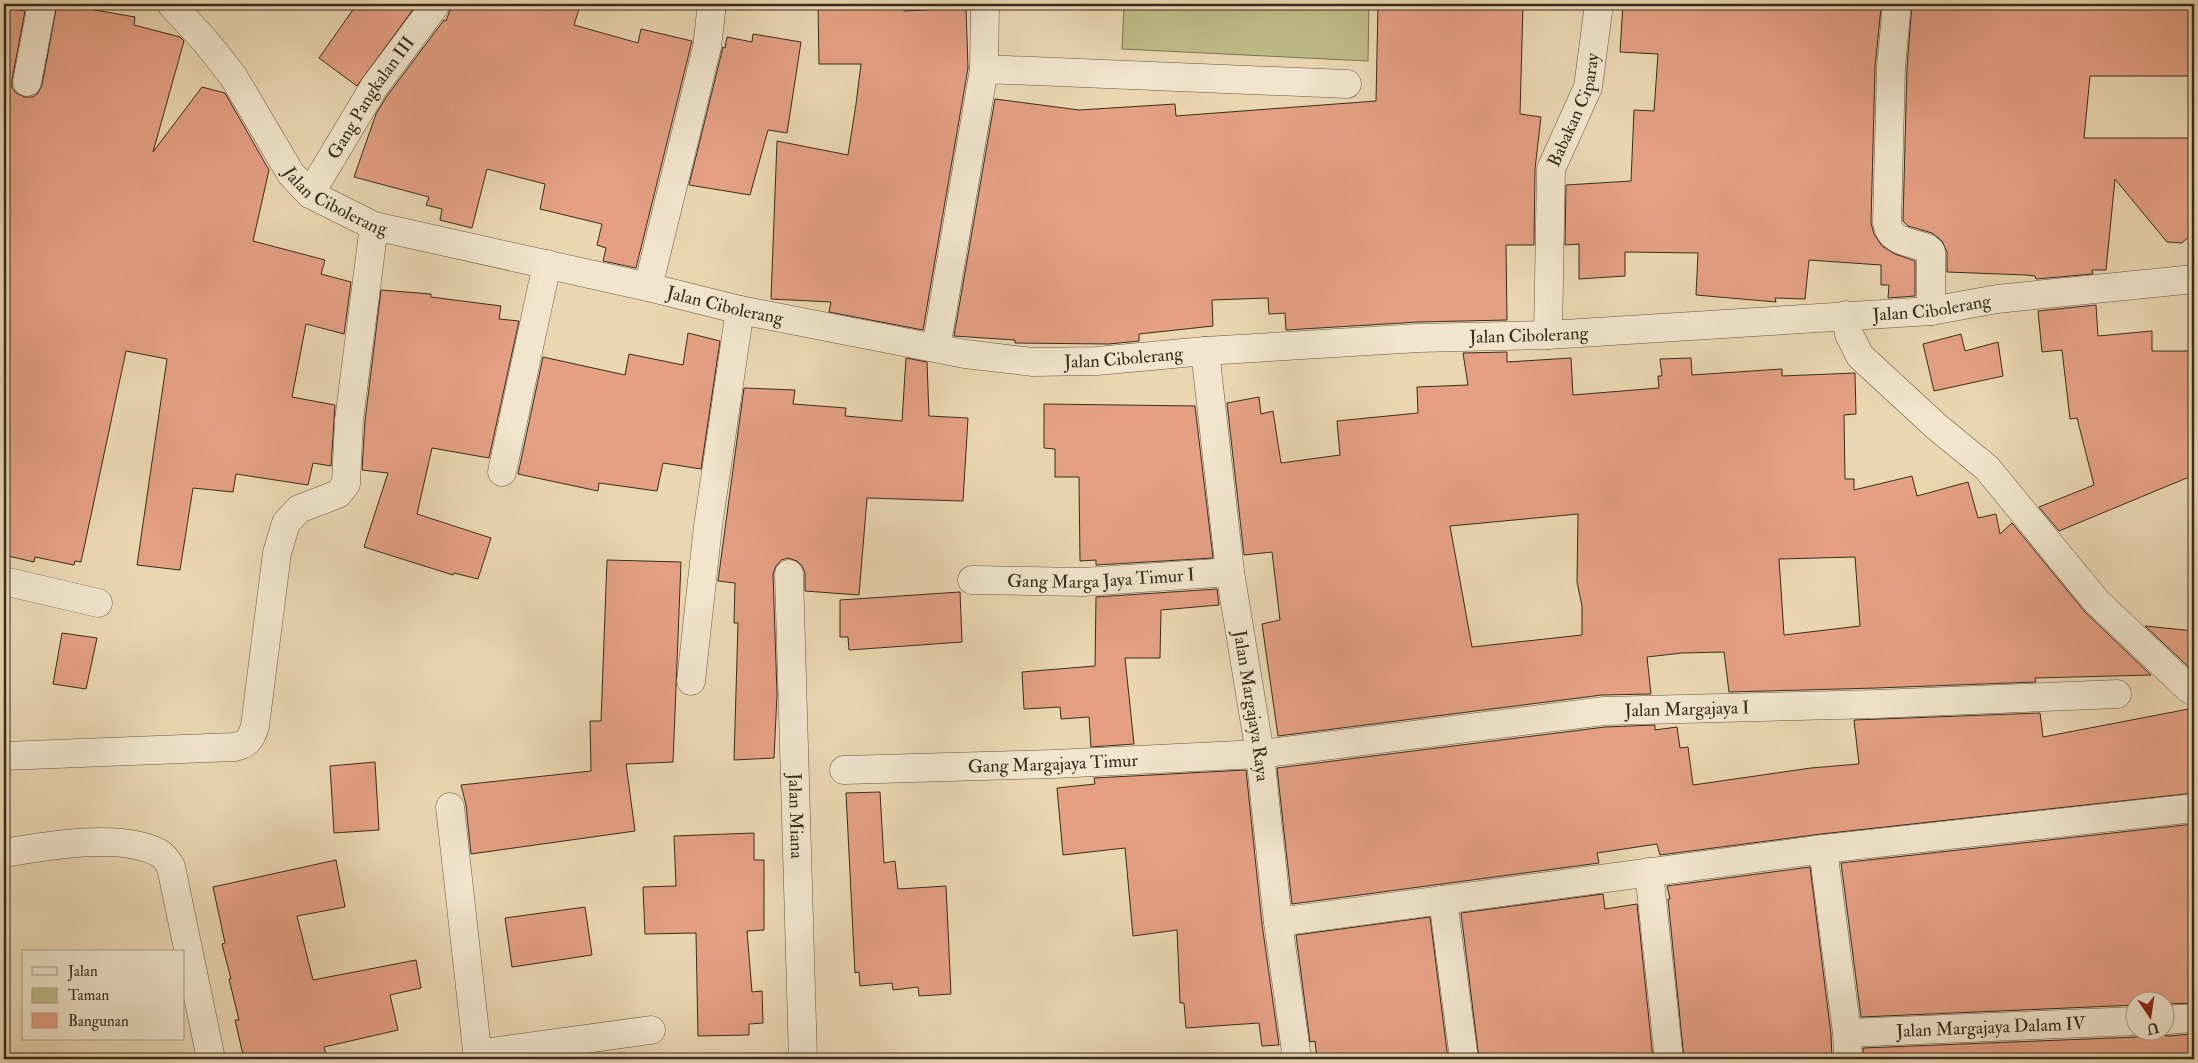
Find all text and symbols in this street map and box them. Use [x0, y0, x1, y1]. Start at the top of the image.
street label: Gang Pangkalan III [322, 32, 420, 164]
street label: Babakan Ciparay [1542, 50, 1605, 171]
street label: Jalan Cibolerang [277, 162, 391, 241]
street label: Jalan Cibolerang [663, 281, 786, 330]
street label: Jalan Cibolerang [1871, 289, 1994, 327]
street label: Jalan Cibolerang [1468, 321, 1590, 349]
street label: Jalan Cibolerang [1063, 342, 1185, 374]
street label: Gang Marga Jaya Timur I [1007, 563, 1196, 594]
street label: Jalan Margajaya Raya [1228, 628, 1274, 783]
street label: Jalan Margajaya I [1623, 696, 1750, 722]
street label: Gang Margajaya Timur [967, 749, 1139, 778]
street label: Jalan Miana [783, 772, 808, 860]
legend [22, 950, 185, 1040]
text: Jalan [67, 962, 98, 982]
text: Taman [68, 986, 109, 1005]
north arrow [2126, 990, 2176, 1040]
text: Bangunan [68, 1012, 129, 1031]
street label: Jalan Margajaya Dalam IV [1895, 1012, 2087, 1043]
text: U [2145, 1019, 2160, 1038]

